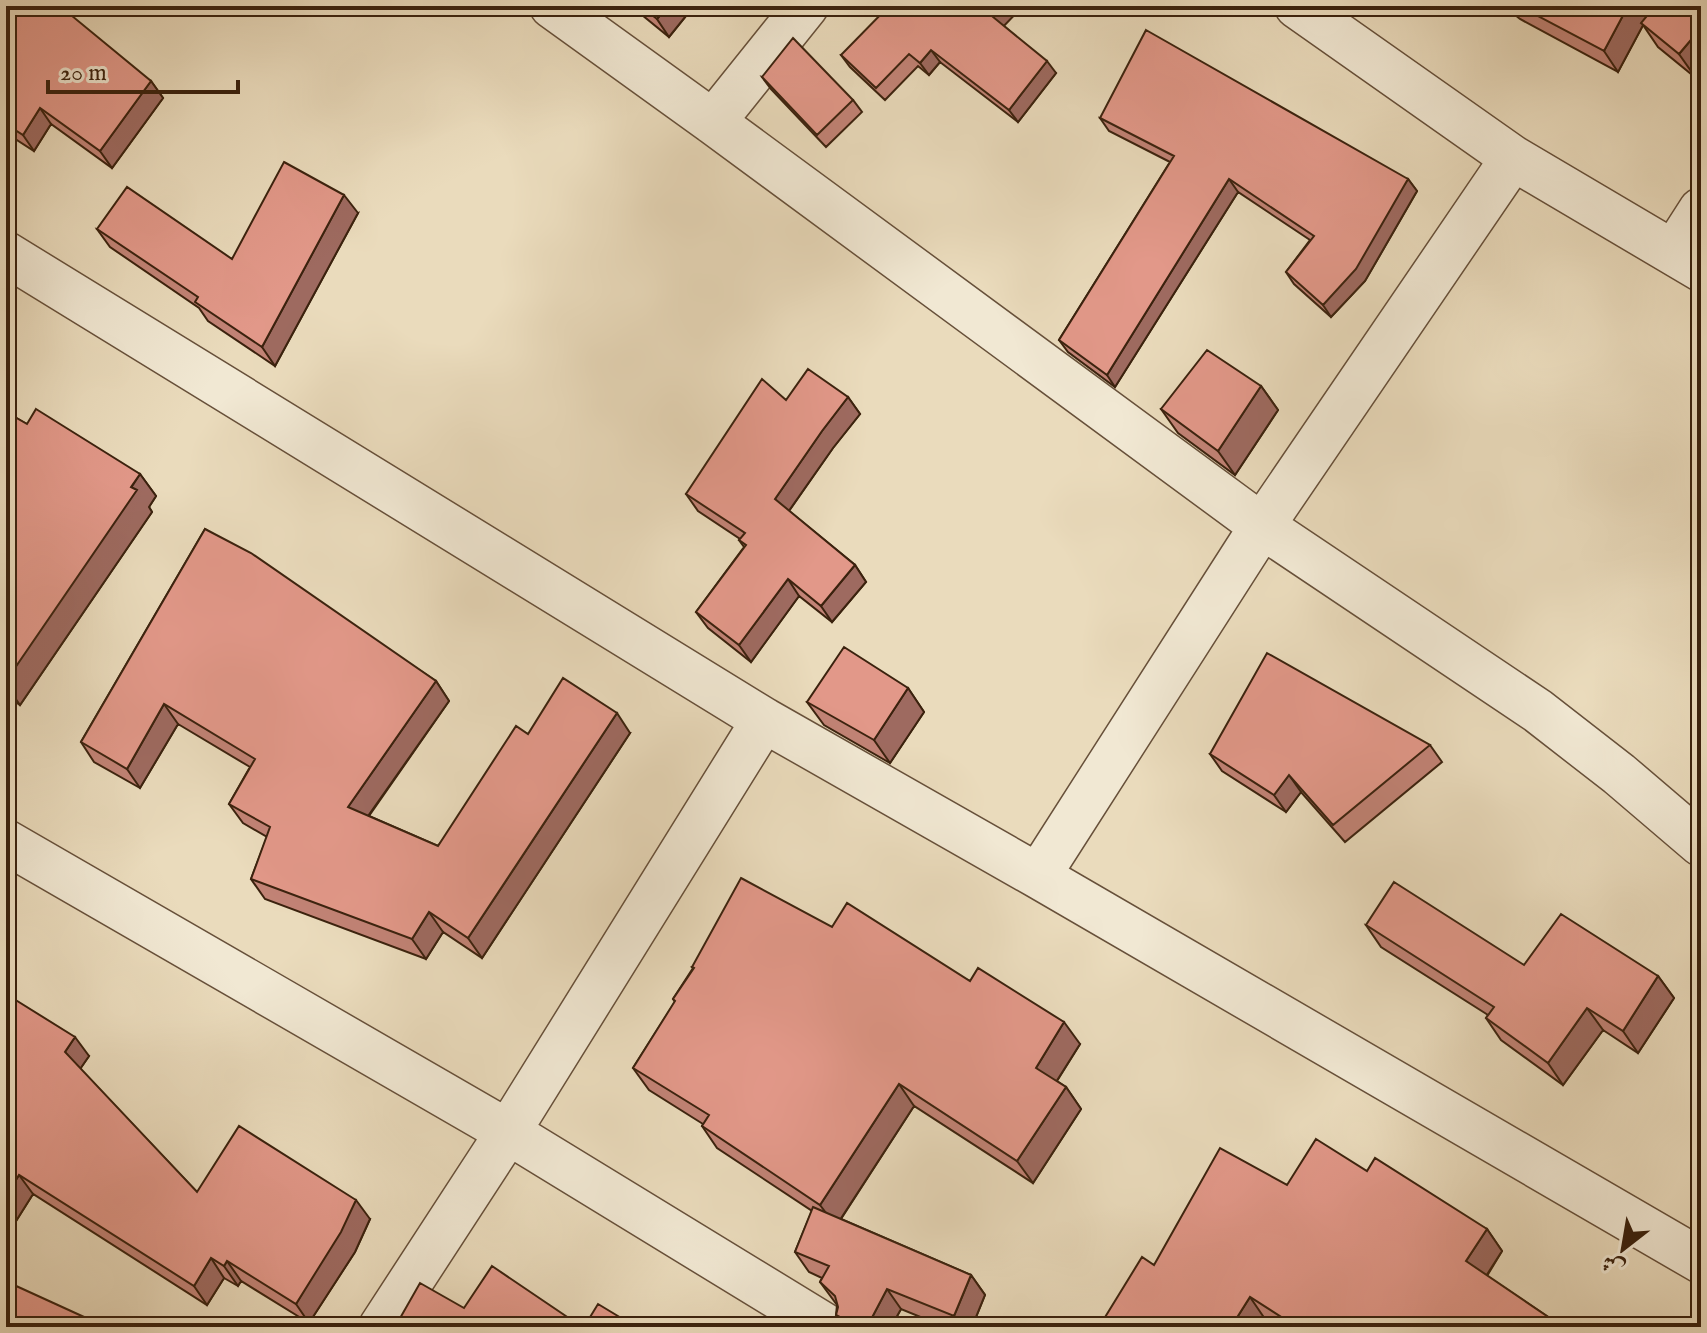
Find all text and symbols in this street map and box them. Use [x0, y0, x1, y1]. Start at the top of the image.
scale bar [48, 44, 238, 94]
text: 20 m [60, 58, 107, 89]
north arrow [1583, 1209, 1663, 1289]
text: ش [1597, 1247, 1630, 1282]

